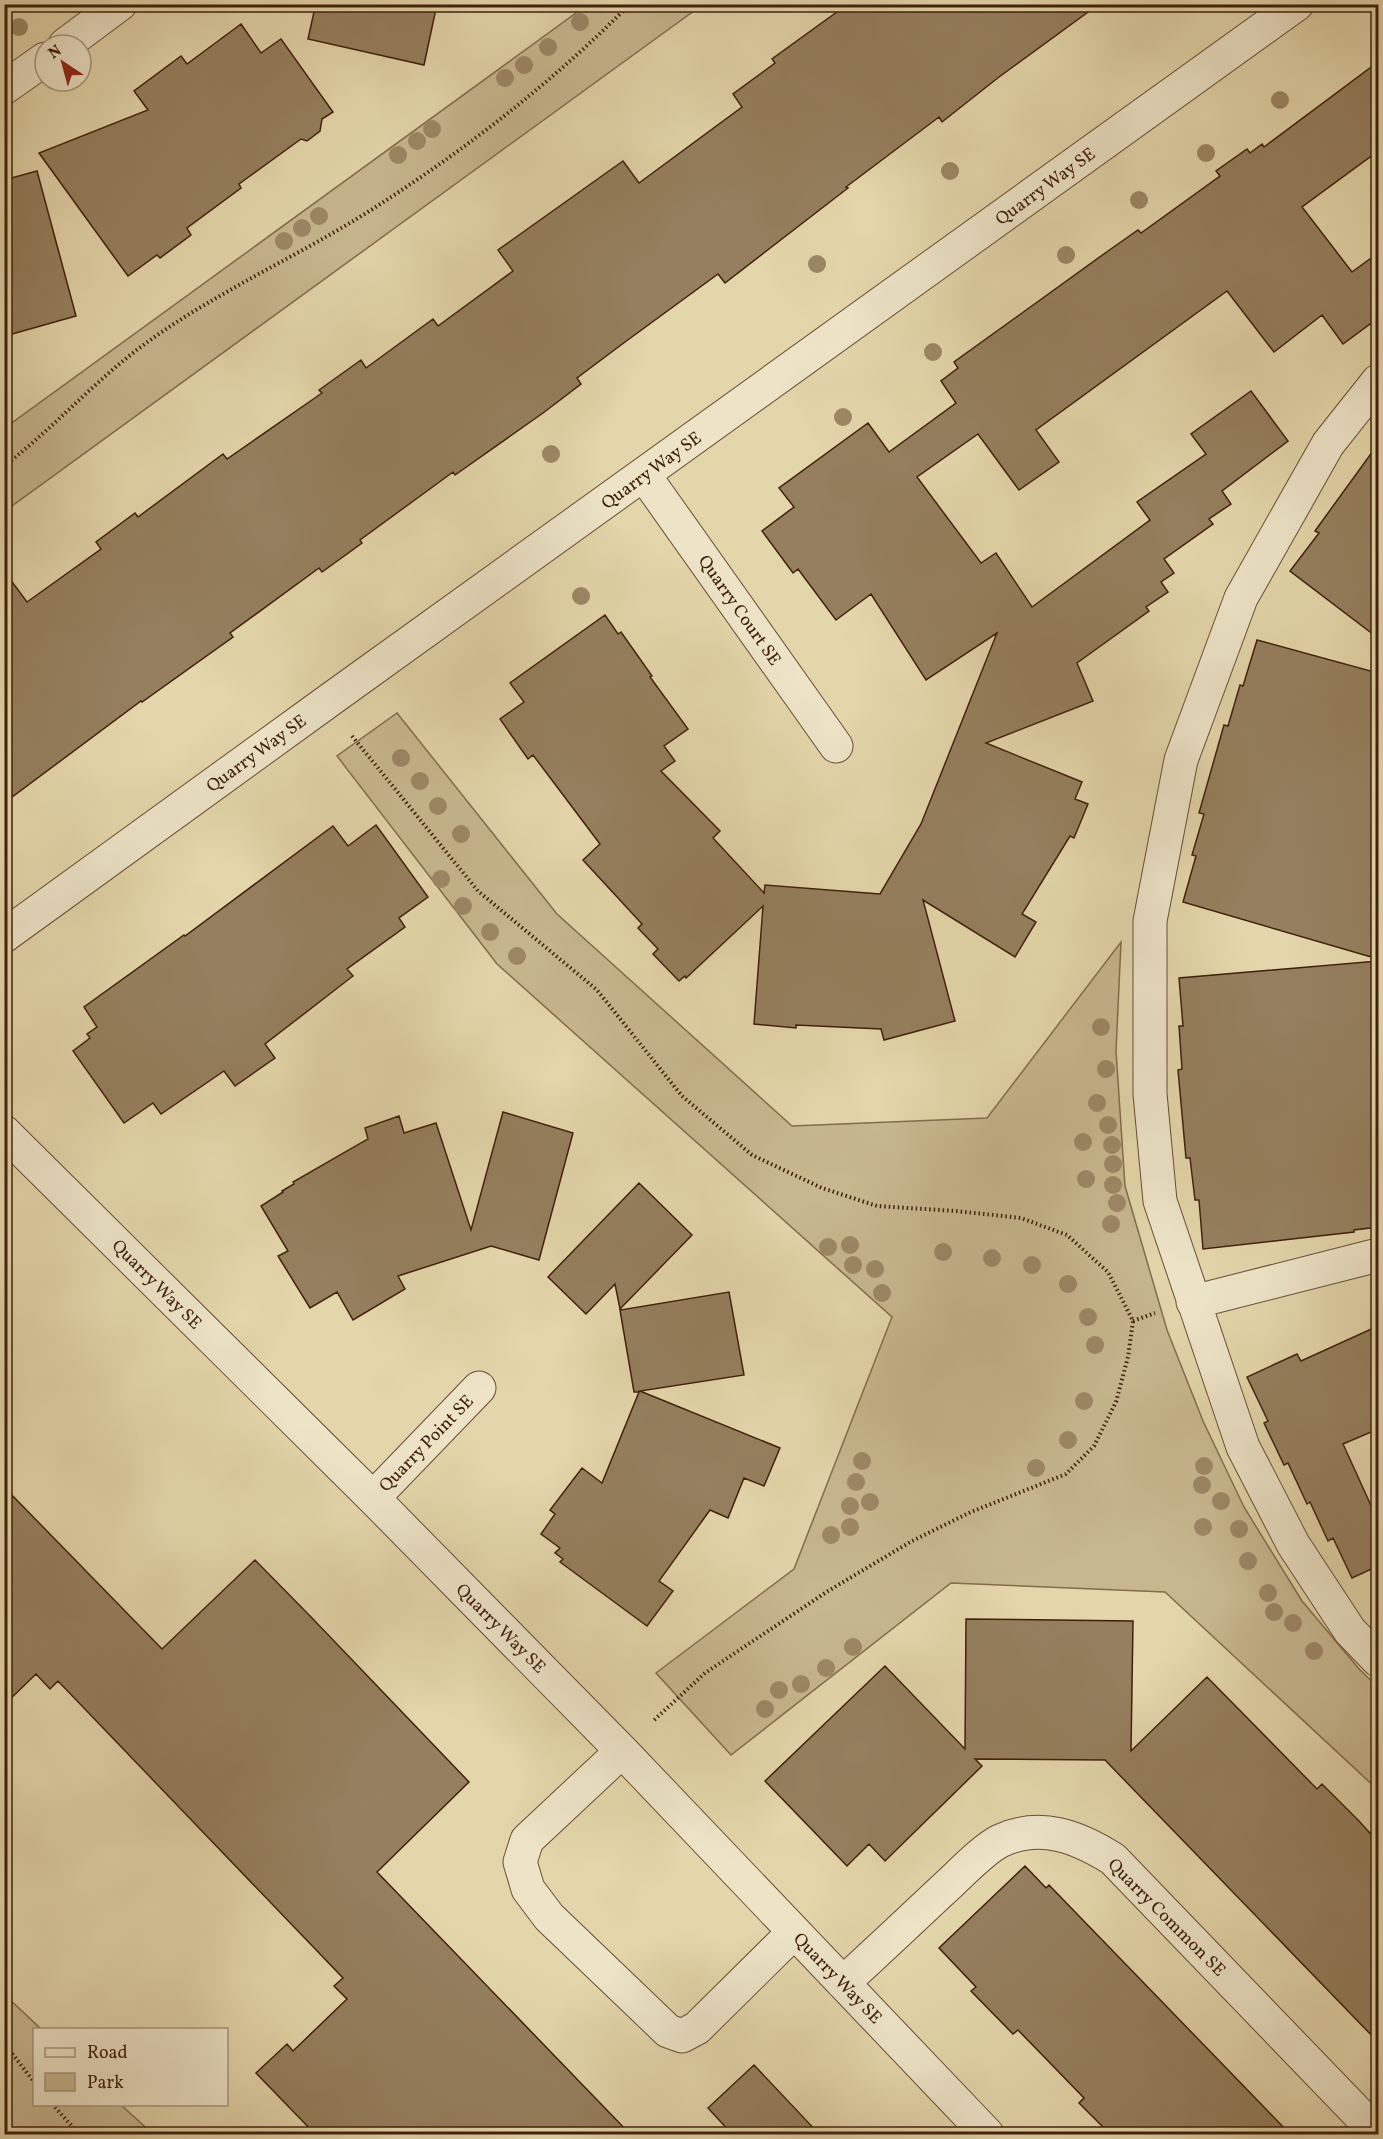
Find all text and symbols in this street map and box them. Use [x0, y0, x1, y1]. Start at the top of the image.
north arrow [33, 33, 93, 93]
text: N [44, 40, 67, 65]
street label: Quarry Way SE [991, 142, 1101, 232]
street label: Quarry Way SE [597, 426, 707, 516]
street label: Quarry Court SE [691, 551, 786, 671]
street label: Quarry Way SE [202, 709, 312, 799]
street label: Quarry Way SE [105, 1234, 207, 1336]
street label: Quarry Point SE [374, 1390, 480, 1498]
street label: Quarry Way SE [449, 1578, 551, 1680]
street label: Quarry Common SE [1101, 1853, 1231, 1983]
street label: Quarry Way SE [787, 1928, 887, 2030]
legend [33, 2028, 228, 2106]
text: Road [87, 2041, 128, 2066]
text: Park [87, 2071, 124, 2096]

